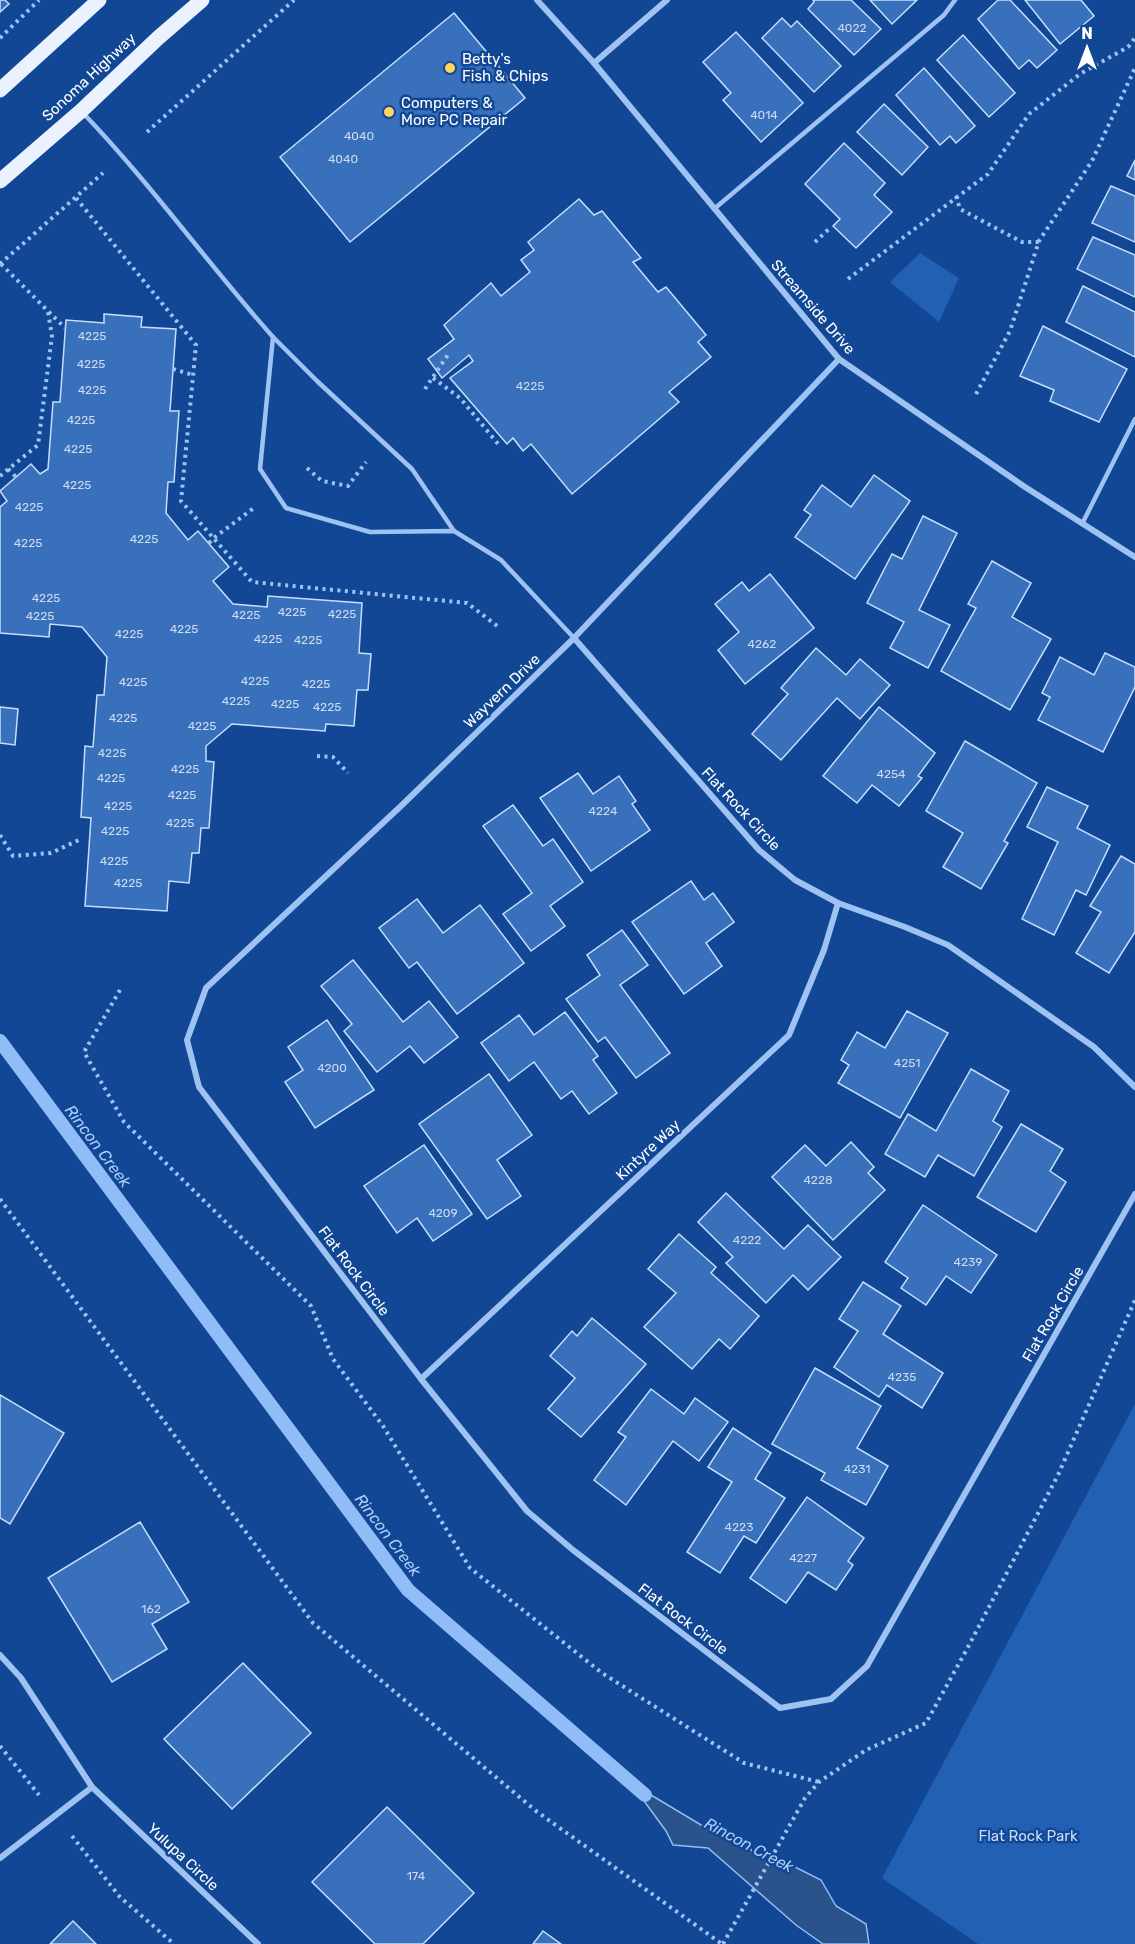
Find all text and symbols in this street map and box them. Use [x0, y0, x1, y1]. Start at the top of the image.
north arrow [1057, 18, 1117, 78]
house number: 4022 [837, 21, 867, 35]
text: N [1081, 24, 1093, 43]
street label: Sonoma Highway [38, 29, 140, 125]
place label: Betty's Fish & Chips [462, 50, 549, 85]
marker: Betty's Fish & Chips [443, 61, 457, 75]
place label: Computers & More PC Repair [401, 94, 507, 129]
marker: Computers & More PC Repair [382, 105, 396, 119]
house number: 4014 [750, 108, 778, 122]
house number: 4040 [344, 129, 374, 143]
house number: 4040 [328, 152, 358, 166]
street label: Streamside Drive [767, 256, 859, 358]
house number: 4225 [78, 329, 106, 343]
house number: 4225 [77, 357, 105, 371]
house number: 4225 [516, 379, 544, 393]
house number: 4225 [78, 383, 106, 397]
house number: 4225 [67, 413, 95, 427]
house number: 4225 [64, 442, 92, 456]
house number: 4225 [63, 478, 91, 492]
house number: 4225 [15, 500, 43, 514]
house number: 4225 [130, 532, 158, 546]
house number: 4225 [14, 536, 42, 550]
house number: 4225 [32, 591, 60, 605]
house number: 4225 [278, 605, 306, 619]
house number: 4225 [328, 607, 356, 621]
house number: 4225 [232, 608, 260, 622]
house number: 4225 [26, 609, 54, 623]
house number: 4225 [170, 622, 198, 636]
house number: 4225 [115, 627, 143, 641]
house number: 4225 [254, 632, 282, 646]
house number: 4225 [294, 633, 322, 647]
house number: 4262 [748, 637, 776, 651]
street label: Wayvern Drive [460, 650, 544, 732]
house number: 4225 [241, 674, 269, 688]
house number: 4225 [119, 675, 147, 689]
house number: 4225 [302, 677, 330, 691]
house number: 4225 [222, 694, 250, 708]
house number: 4225 [271, 697, 299, 711]
house number: 4225 [313, 700, 341, 714]
house number: 4225 [109, 711, 137, 725]
house number: 4225 [188, 719, 216, 733]
house number: 4225 [98, 746, 126, 760]
house number: 4225 [171, 762, 199, 776]
street label: Flat Rock Circle [698, 764, 784, 854]
house number: 4254 [876, 767, 906, 781]
house number: 4225 [97, 771, 125, 785]
house number: 4225 [168, 788, 196, 802]
house number: 4225 [104, 799, 132, 813]
house number: 4224 [589, 804, 618, 818]
house number: 4225 [166, 816, 194, 830]
house number: 4225 [101, 824, 129, 838]
house number: 4225 [100, 854, 128, 868]
house number: 4225 [114, 876, 142, 890]
house number: 4251 [894, 1056, 920, 1070]
house number: 4200 [317, 1061, 347, 1075]
water label: Rincon Creek [61, 1101, 136, 1192]
street label: Kintyre Way [612, 1116, 684, 1184]
house number: 4228 [803, 1173, 833, 1187]
house number: 4209 [428, 1206, 458, 1220]
street label: Flat Rock Circle [314, 1223, 394, 1319]
house number: 4222 [733, 1233, 761, 1247]
house number: 4239 [954, 1255, 982, 1269]
street label: Flat Rock Circle [1018, 1263, 1088, 1365]
house number: 4235 [888, 1370, 916, 1384]
house number: 4231 [844, 1462, 870, 1476]
water label: Rincon Creek [351, 1490, 426, 1581]
house number: 4223 [725, 1520, 753, 1534]
house number: 4227 [789, 1551, 817, 1565]
street label: Flat Rock Circle [635, 1579, 731, 1659]
house number: 162 [141, 1602, 161, 1616]
water label: Rincon Creek [701, 1813, 798, 1877]
street label: Yulupa Circle [144, 1819, 222, 1895]
park label: Flat Rock Park [978, 1827, 1078, 1845]
house number: 174 [407, 1869, 426, 1883]

